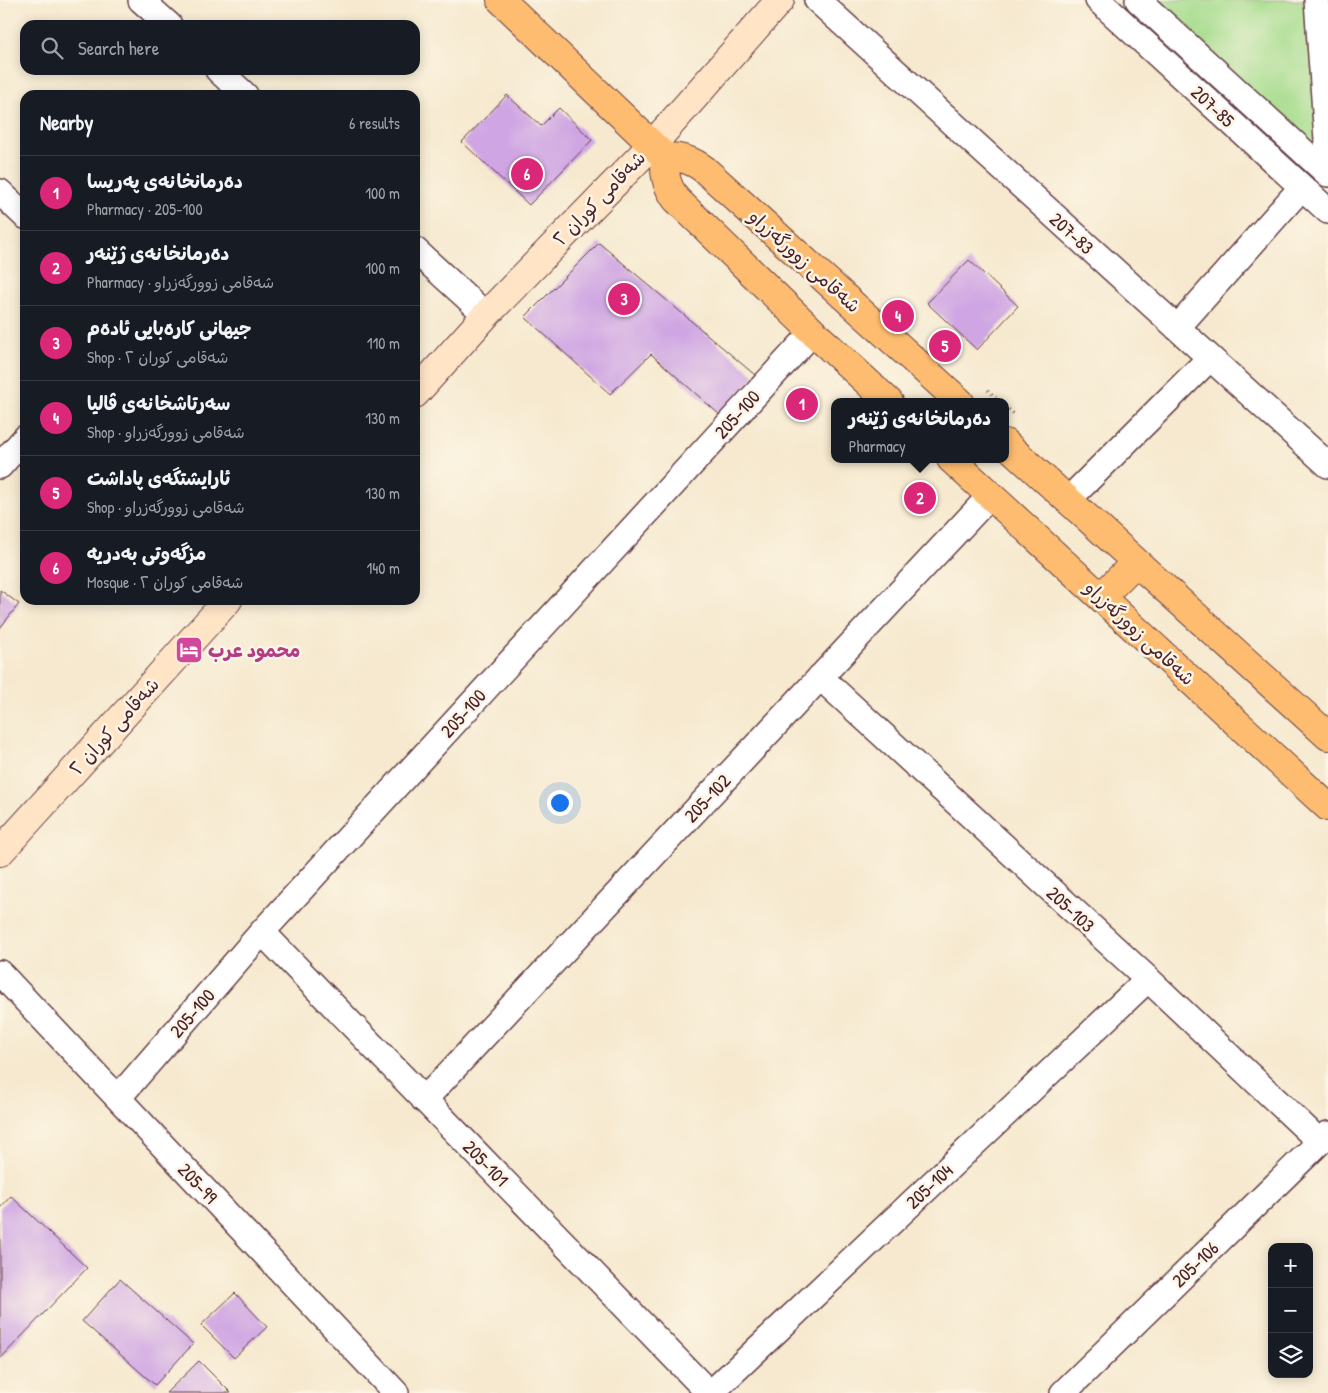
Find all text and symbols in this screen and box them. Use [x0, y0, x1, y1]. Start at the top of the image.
search box [20, 20, 420, 75]
icon: search [38, 34, 66, 62]
text: Search here [78, 35, 159, 61]
street label: 207-85 [1186, 79, 1240, 133]
text: Nearby [40, 108, 93, 137]
text: 6 results [349, 112, 400, 134]
street label: شەقامی کوران ٢ [547, 145, 651, 251]
pin: 6 [511, 155, 543, 193]
text: دەرمانخانەی پەریسا [87, 168, 243, 194]
text: 1 [53, 182, 59, 204]
text: 100 m [365, 182, 400, 204]
text: Pharmacy · 205-100 [87, 198, 203, 220]
street label: شەقامی زوورگەزراو [743, 203, 867, 318]
street label: 207-83 [1044, 206, 1100, 260]
text: دەرمانخانەی ژێنەر [87, 240, 229, 266]
text: 2 [52, 257, 60, 279]
text: 100 m [365, 257, 400, 279]
text: Pharmacy · شەقامی زوورگەزراو [87, 271, 274, 293]
pin: 3 [608, 280, 640, 318]
pin: 4 [882, 297, 914, 335]
text: جیهانی کارەبایی ئادەم [87, 315, 252, 341]
pin: 5 [929, 327, 961, 365]
text: 3 [52, 332, 60, 354]
text: 110 m [367, 332, 400, 354]
text: Shop · شەقامی کوران ٢ [87, 346, 229, 368]
street label: 205-100 [708, 384, 766, 444]
pin: 1 [786, 385, 818, 423]
text: سەرتاشخانەی ڤالیا [87, 390, 230, 416]
popup [831, 398, 1009, 463]
text: دەرمانخانەی ژێنەر [849, 405, 991, 431]
text: 4 [53, 407, 59, 429]
text: 130 m [365, 407, 400, 429]
text: Shop · شەقامی زوورگەزراو [87, 421, 245, 443]
text: Pharmacy [849, 435, 906, 457]
text: ئارایشتگەی پاداشت [87, 465, 230, 491]
pin: 2 [904, 479, 936, 517]
text: 5 [53, 482, 59, 504]
text: 130 m [365, 482, 400, 504]
text: Shop · شەقامی زوورگەزراو [87, 496, 245, 518]
text: مزگه‌وتی به‌دریه [87, 540, 206, 566]
text: 6 [53, 557, 59, 579]
text: 140 m [366, 557, 400, 579]
text: Mosque · شەقامی کوران ٢ [87, 571, 243, 593]
street label: شەقامی زوورگەزراو [1078, 574, 1201, 691]
hotel icon: محمود عرب [174, 635, 204, 665]
place label: محمود عرب [208, 637, 300, 663]
street label: شەقامی کوران ٢ [63, 672, 165, 780]
street label: 205-100 [434, 683, 492, 743]
street label: 205-102 [678, 768, 736, 828]
your location [547, 790, 573, 816]
street label: 205-103 [1041, 880, 1101, 938]
street label: 205-100 [163, 983, 221, 1043]
street label: 205-101 [457, 1134, 515, 1192]
street label: 205-99 [172, 1157, 224, 1209]
street label: 205-104 [900, 1158, 958, 1214]
street label: 205-106 [1166, 1235, 1224, 1293]
map controls [1268, 1243, 1313, 1378]
button: + [1268, 1243, 1313, 1288]
button: − [1268, 1288, 1313, 1333]
button: layers [1268, 1333, 1313, 1378]

